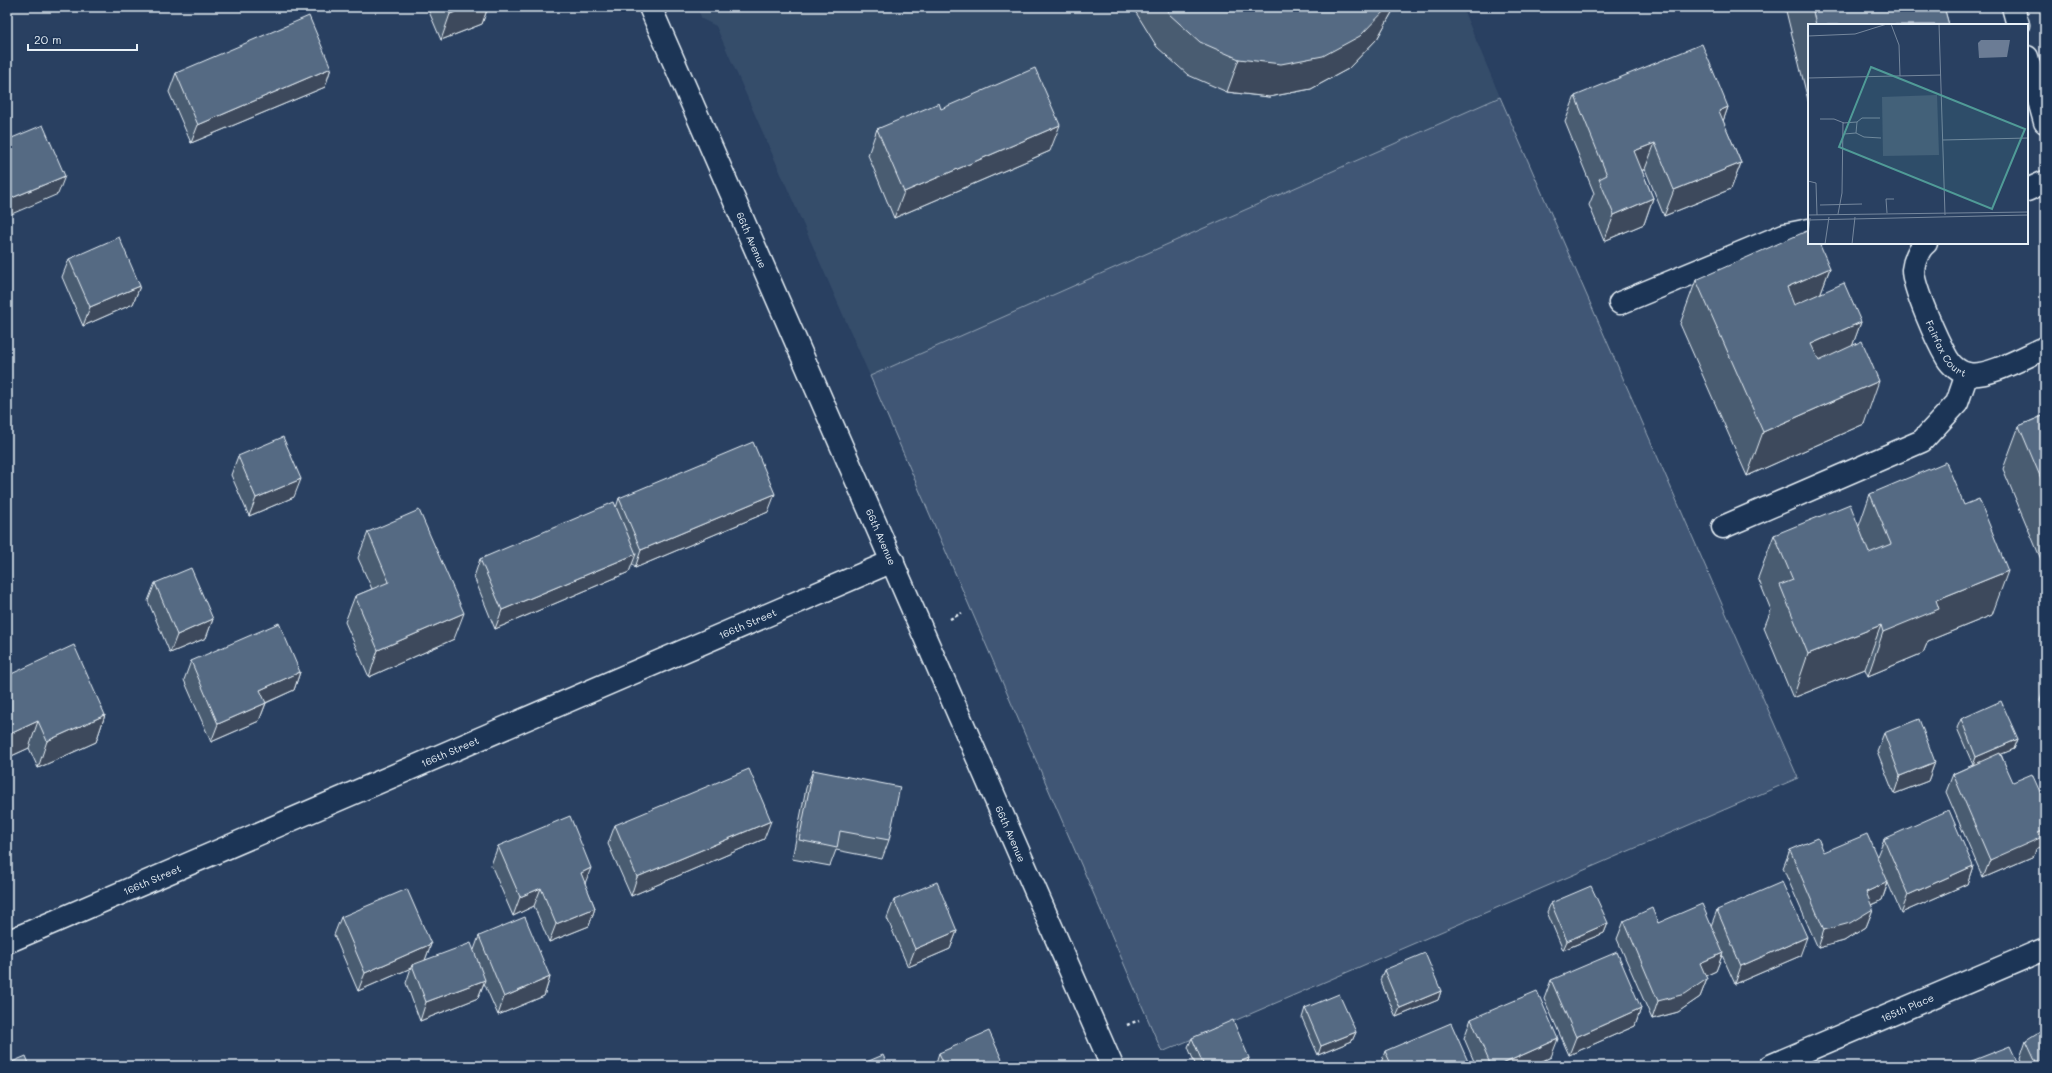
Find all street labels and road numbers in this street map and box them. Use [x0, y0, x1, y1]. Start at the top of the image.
street label: 66th Avenue [733, 210, 770, 270]
street label: Fairfax Court [1923, 318, 1968, 380]
street label: 66th Avenue [863, 506, 900, 567]
street label: 166th Street [716, 605, 779, 642]
street label: 166th Street [419, 733, 481, 770]
street label: 66th Avenue [992, 803, 1029, 864]
street label: 166th Street [121, 861, 183, 898]
street label: 165th Place [1878, 990, 1936, 1025]

